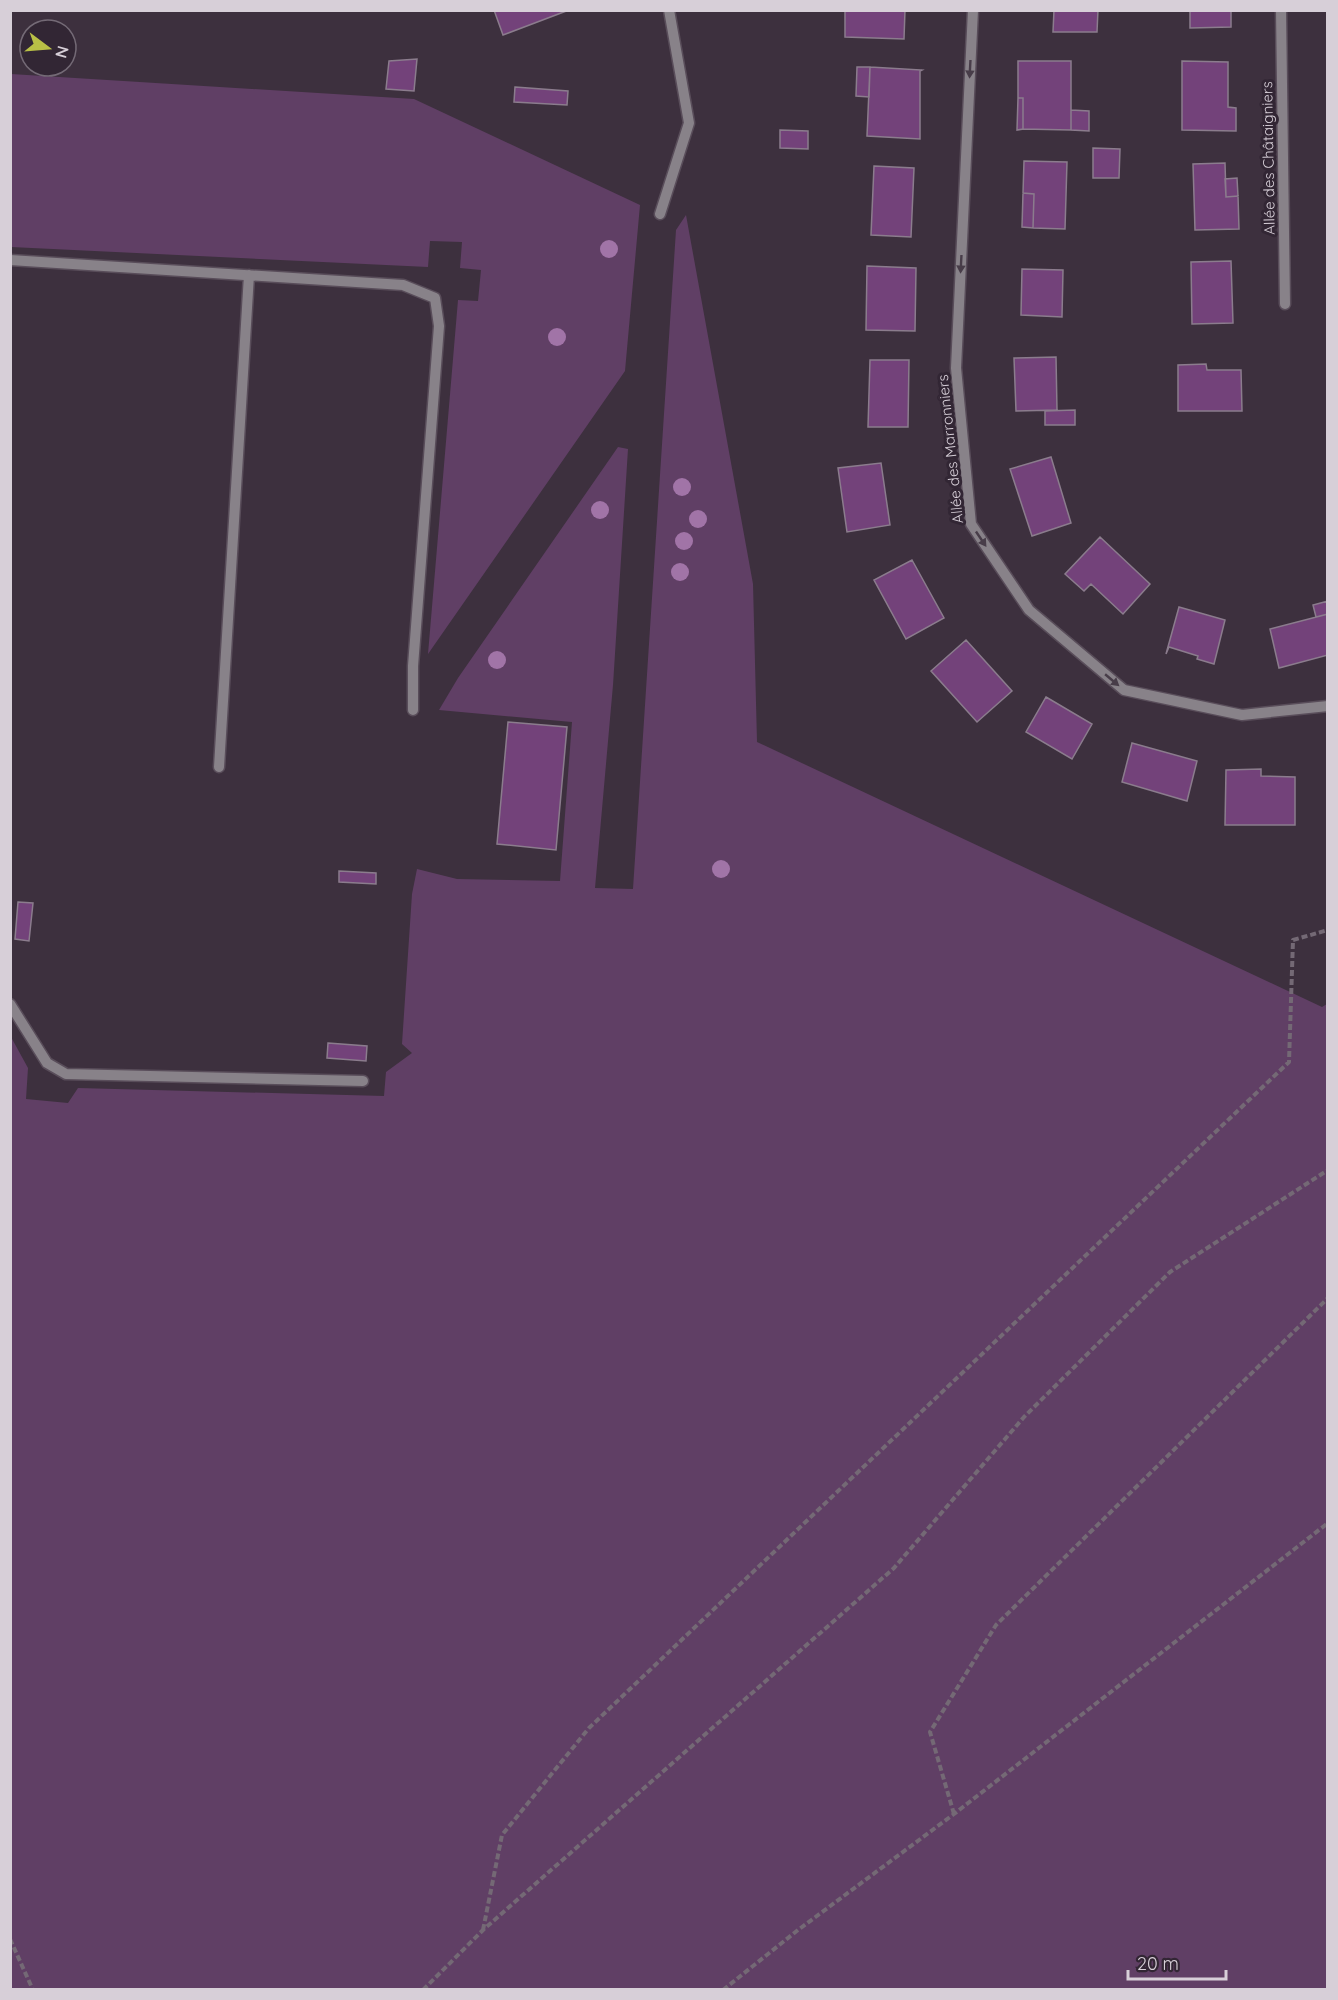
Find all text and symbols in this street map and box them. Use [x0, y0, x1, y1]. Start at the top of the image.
north arrow [18, 18, 78, 78]
text: N [51, 44, 74, 61]
one-way arrow [966, 59, 975, 78]
street label: Allée des Châtaigniers [1257, 81, 1279, 235]
one-way arrow [957, 254, 966, 273]
street label: Allée des Marronniers [933, 374, 967, 524]
one-way arrow [975, 531, 986, 547]
one-way arrow [1104, 674, 1120, 687]
scale bar [1128, 1943, 1226, 1981]
text: 20 m [1137, 1952, 1179, 1975]

